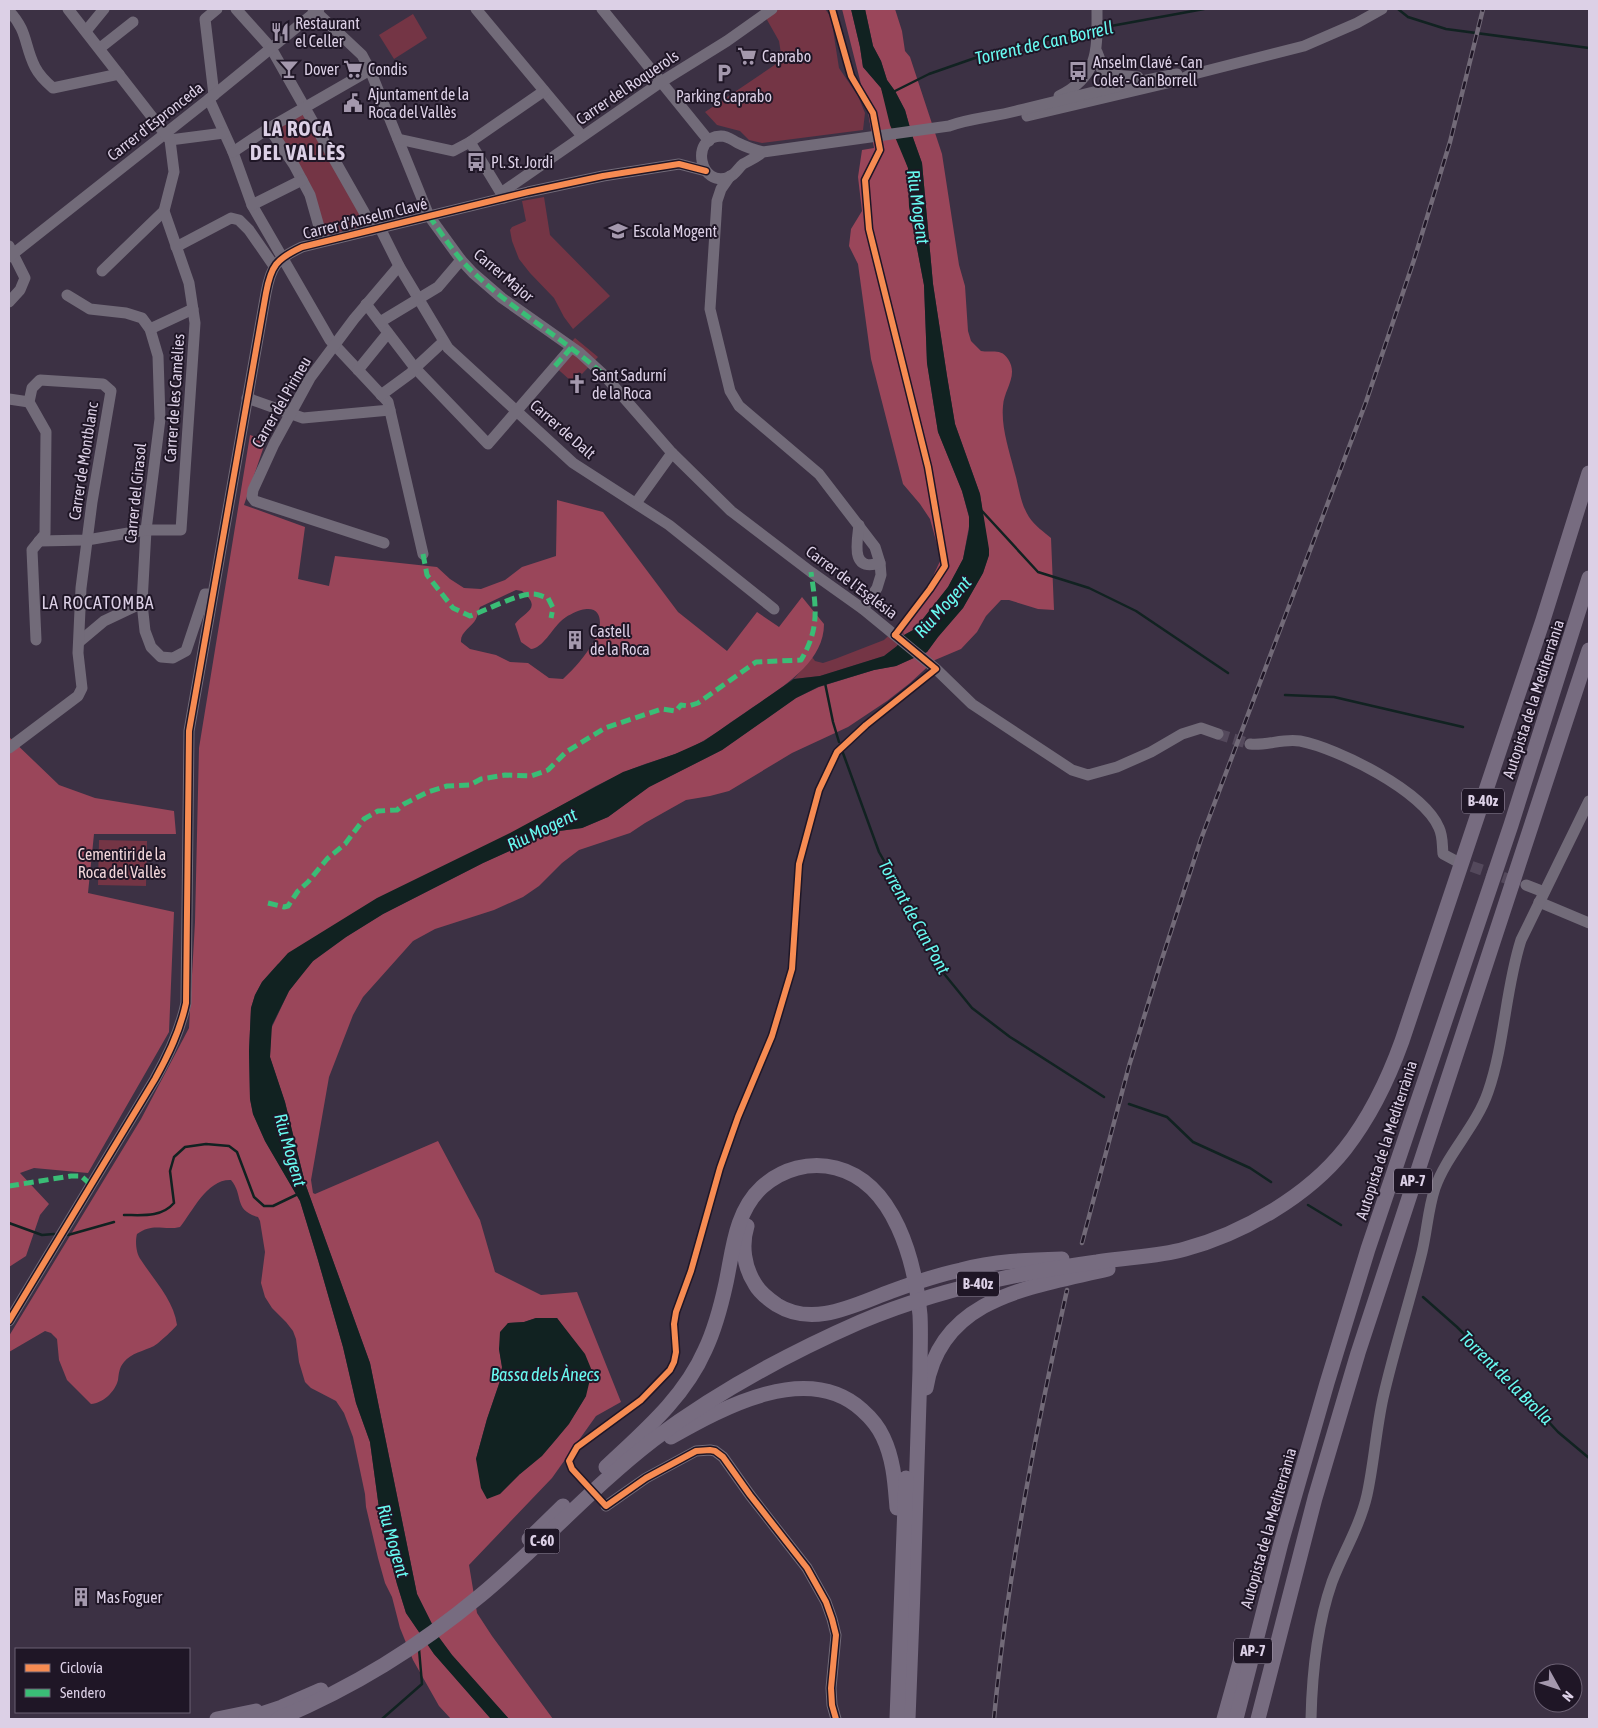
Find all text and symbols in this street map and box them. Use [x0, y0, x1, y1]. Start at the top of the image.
place label: Restaurant el Celler [295, 14, 360, 50]
water label: Torrent de Can Borrell [973, 16, 1115, 69]
restaurant icon: Restaurant el Celler [269, 21, 291, 43]
supermarket icon: Caprabo [736, 45, 758, 67]
street label: Carrer del Roquerols [572, 46, 683, 129]
place label: Caprabo [762, 47, 811, 66]
place label: Anselm Clavé - Can Colet - Can Borrell [1093, 53, 1203, 89]
bar icon: Dover [278, 58, 300, 80]
supermarket icon: Condis [342, 58, 364, 80]
place label: Dover [304, 60, 339, 78]
place label: Condis [368, 60, 408, 78]
bus stop icon: Anselm Clavé - Can Colet - Can Borrell [1067, 60, 1089, 82]
parking icon: Parking Caprabo [713, 62, 735, 84]
street label: Carrer d'Espronceda [104, 78, 207, 165]
place label: Ajuntament de la Roca del Vallès [368, 85, 469, 121]
place label: Parking Caprabo [676, 87, 772, 106]
public building icon: Ajuntament de la Roca del Vallès [342, 92, 364, 114]
district label: LA ROCA DEL VALLÈS [250, 116, 346, 164]
bus stop icon: Pl. St. Jordi [465, 151, 487, 173]
place label: Pl. St. Jordi [491, 153, 553, 171]
water label: Riu Mogent [903, 168, 934, 246]
street label: Carrer d'Anselm Clavé [301, 194, 429, 242]
school or university icon: Escola Mogent [607, 220, 629, 242]
place label: Escola Mogent [633, 222, 718, 241]
street label: Carrer Major [470, 245, 538, 306]
street label: Carrer de les Camèlies [161, 333, 187, 463]
street label: Carrer del Pirineu [248, 353, 314, 451]
place label: Sant Sadurní de la Roca [592, 366, 667, 402]
church icon: Sant Sadurní de la Roca [566, 373, 588, 395]
street label: Carrer de Dalt [527, 396, 600, 462]
street label: Carrer de Montblanc [65, 401, 101, 521]
street label: Carrer del Girasol [121, 441, 149, 544]
street label: Carrer de l'Església [802, 542, 901, 623]
water label: Riu Mogent [910, 571, 976, 642]
district label: LA ROCATOMBA [41, 592, 155, 613]
street label: Autopista de la Mediterrània [1499, 617, 1568, 781]
place label: Castell de la Roca [590, 622, 650, 658]
building icon: Castell de la Roca [564, 629, 586, 651]
road number: B-40z [1462, 788, 1504, 814]
water label: Riu Mogent [503, 803, 581, 855]
park label: Cementiri de la Roca del Vallès [78, 845, 167, 881]
water label: Torrent de Can Pont [874, 856, 955, 978]
street label: Autopista de la Mediterrània [1352, 1058, 1421, 1222]
water label: Riu Mogent [270, 1111, 311, 1190]
road number: AP-7 [1394, 1168, 1432, 1194]
road number: B-40z [957, 1272, 999, 1296]
water label: Torrent de la Brolla [1455, 1326, 1558, 1429]
water label: Bassa dels Ànecs [490, 1364, 600, 1385]
street label: Autopista de la Mediterrània [1236, 1446, 1300, 1611]
water label: Riu Mogent [373, 1502, 414, 1581]
road number: C-60 [524, 1528, 560, 1554]
building icon: Mas Foguer [70, 1586, 92, 1608]
place label: Mas Foguer [96, 1588, 163, 1607]
road number: AP-7 [1234, 1638, 1272, 1664]
legend [15, 1648, 190, 1713]
text: Ciclovía [60, 1659, 103, 1676]
north arrow [1533, 1663, 1583, 1713]
text: Sendero [60, 1684, 106, 1701]
text: N [1559, 1688, 1577, 1705]

